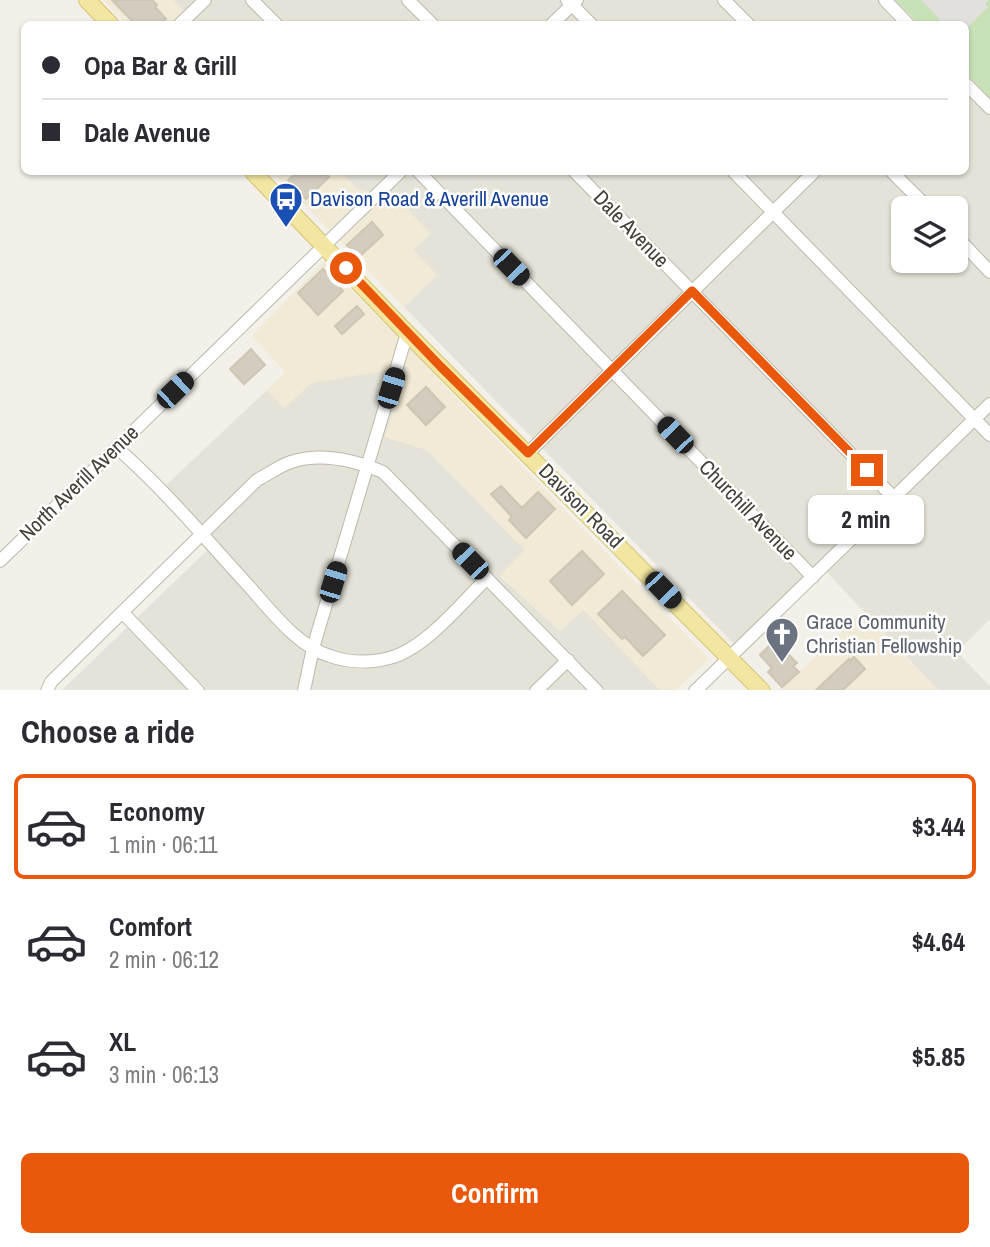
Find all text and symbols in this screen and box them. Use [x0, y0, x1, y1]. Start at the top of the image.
text: Opa Bar & Grill [84, 48, 237, 83]
text: Dale Avenue [84, 115, 210, 150]
bus stop icon: Davison Road & Averill Avenue [267, 180, 305, 229]
place label: Davison Road & Averill Avenue [310, 184, 549, 213]
street label: Dale Avenue [587, 184, 676, 274]
map controls [891, 196, 968, 273]
button: layers [891, 196, 968, 273]
car [489, 245, 534, 289]
route start [330, 252, 362, 284]
car [375, 365, 408, 411]
car [153, 368, 198, 412]
car [653, 413, 698, 457]
street label: North Averill Avenue [13, 418, 145, 547]
street label: Churchill Avenue [693, 453, 804, 566]
route end [851, 454, 883, 486]
street label: Davison Road [533, 457, 630, 554]
callout: 2 min [809, 494, 925, 544]
text: 2 min [841, 504, 891, 535]
car [448, 539, 493, 583]
car [317, 559, 350, 605]
car [641, 568, 686, 612]
place label: Grace Community Christian Fellowship [806, 607, 962, 660]
church icon: Grace Community Christian Fellowship [763, 615, 801, 664]
text: Choose a ride [21, 710, 195, 753]
text: Economy [109, 794, 205, 829]
icon: car [25, 795, 88, 858]
text: $3.44 [912, 809, 965, 844]
text: 1 min · 06:11 [109, 829, 218, 860]
text: Comfort [109, 909, 192, 944]
icon: car [25, 910, 88, 973]
text: $4.64 [912, 924, 965, 959]
text: 2 min · 06:12 [109, 944, 219, 975]
text: XL [109, 1024, 136, 1059]
icon: car [25, 1025, 88, 1088]
text: $5.85 [912, 1039, 965, 1074]
text: 3 min · 06:13 [109, 1059, 219, 1090]
button: Confirm [21, 1153, 969, 1233]

